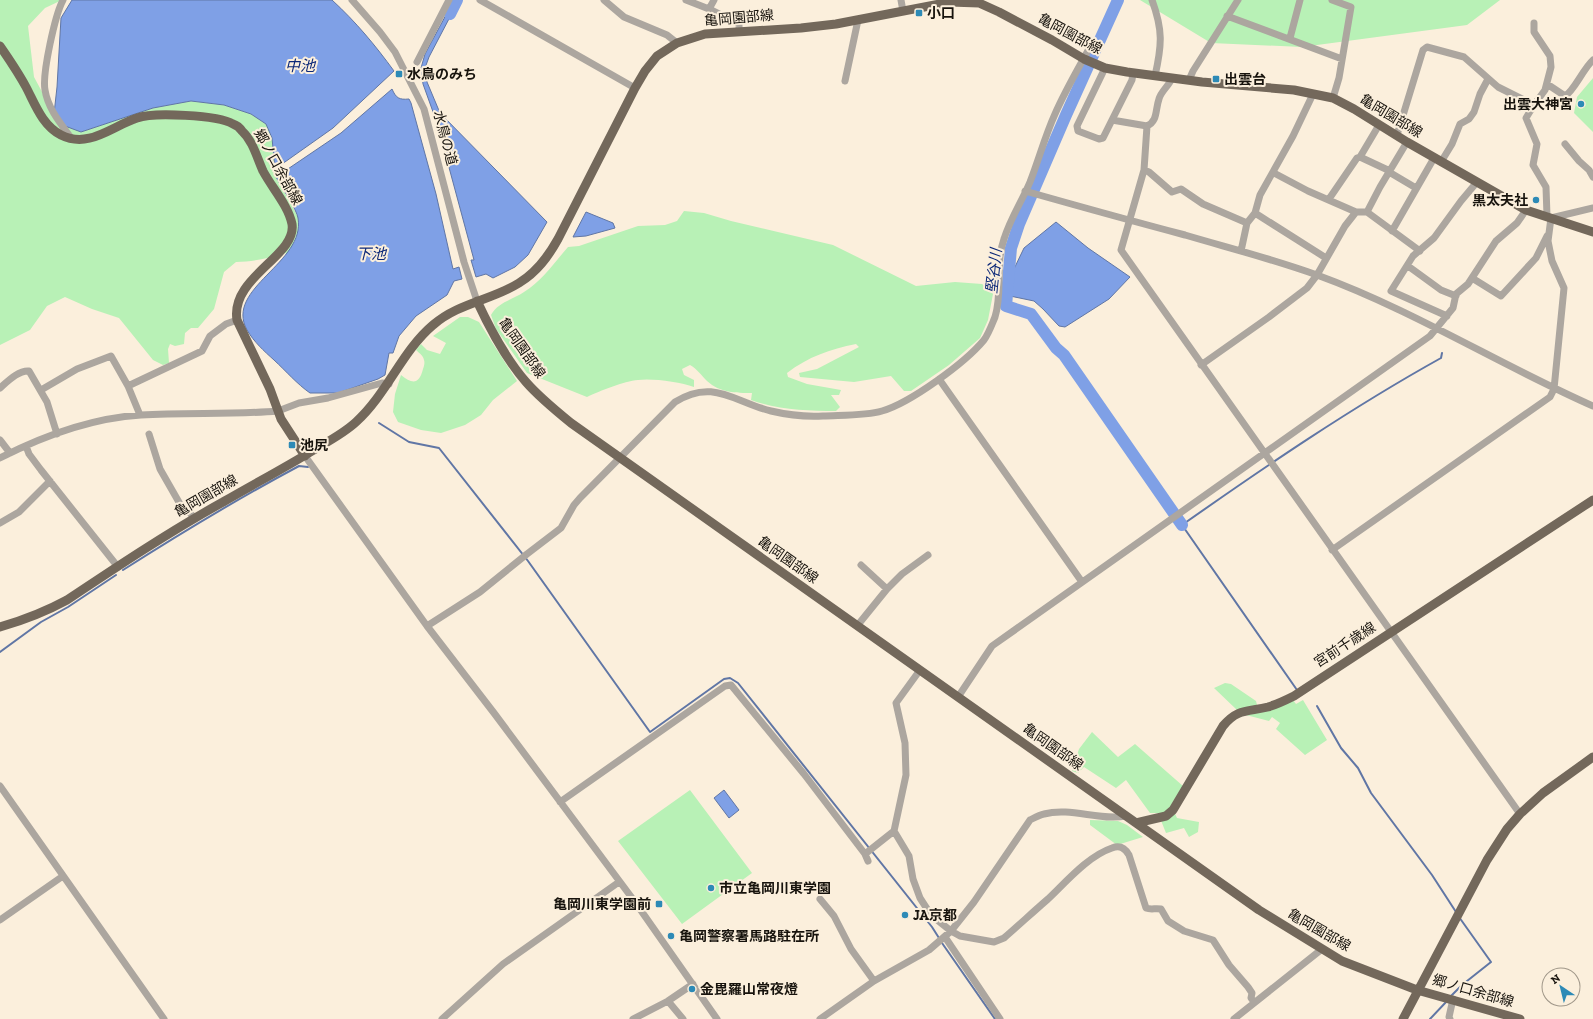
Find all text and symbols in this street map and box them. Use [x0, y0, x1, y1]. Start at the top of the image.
place label: 小口 [927, 5, 955, 22]
street label: 亀岡園部線 [703, 6, 775, 30]
marker: 小口 [914, 8, 924, 18]
street label: 亀岡園部線 [1035, 10, 1105, 58]
water label: 中池 [285, 57, 317, 75]
place label: 水鳥のみち [407, 66, 477, 83]
marker: 水鳥のみち [394, 69, 404, 79]
place label: 出雲台 [1224, 71, 1266, 88]
marker: 出雲台 [1211, 74, 1221, 84]
street label: 亀岡園部線 [1357, 91, 1425, 141]
place label: 出雲大神宮 [1503, 96, 1573, 113]
marker: 出雲大神宮 [1576, 99, 1586, 109]
street label: 水鳥の道 [430, 109, 460, 167]
street label: 郷ノ口余部線 [250, 126, 306, 208]
place label: 黒太夫社 [1472, 192, 1528, 209]
marker: 黒太夫社 [1531, 195, 1541, 205]
water label: 下池 [356, 245, 388, 263]
water label: 堅谷川 [983, 246, 1006, 294]
street label: 亀岡園部線 [495, 314, 549, 382]
place label: 池尻 [300, 437, 328, 454]
marker: 池尻 [287, 440, 297, 450]
street label: 亀岡園部線 [171, 471, 241, 521]
street label: 亀岡園部線 [754, 533, 822, 587]
street label: 宮前千歳線 [1311, 619, 1379, 671]
street label: 亀岡園部線 [1019, 720, 1087, 774]
place label: 市立亀岡川東学園 [719, 880, 831, 897]
marker: 市立亀岡川東学園 [706, 883, 716, 893]
place label: 亀岡川東学園前 [553, 896, 651, 913]
marker: 亀岡川東学園前 [654, 899, 664, 909]
street label: 亀岡園部線 [1284, 905, 1354, 955]
place label: JA京都 [913, 907, 957, 924]
marker: JA京都 [900, 910, 910, 920]
place label: 亀岡警察署馬路駐在所 [679, 928, 819, 945]
marker: 亀岡警察署馬路駐在所 [666, 931, 676, 941]
north arrow [1541, 967, 1581, 1007]
street label: 郷ノ口余部線 [1430, 971, 1516, 1011]
text: N [1548, 971, 1563, 987]
place label: 金毘羅山常夜燈 [700, 981, 798, 998]
marker: 金毘羅山常夜燈 [687, 984, 697, 994]

